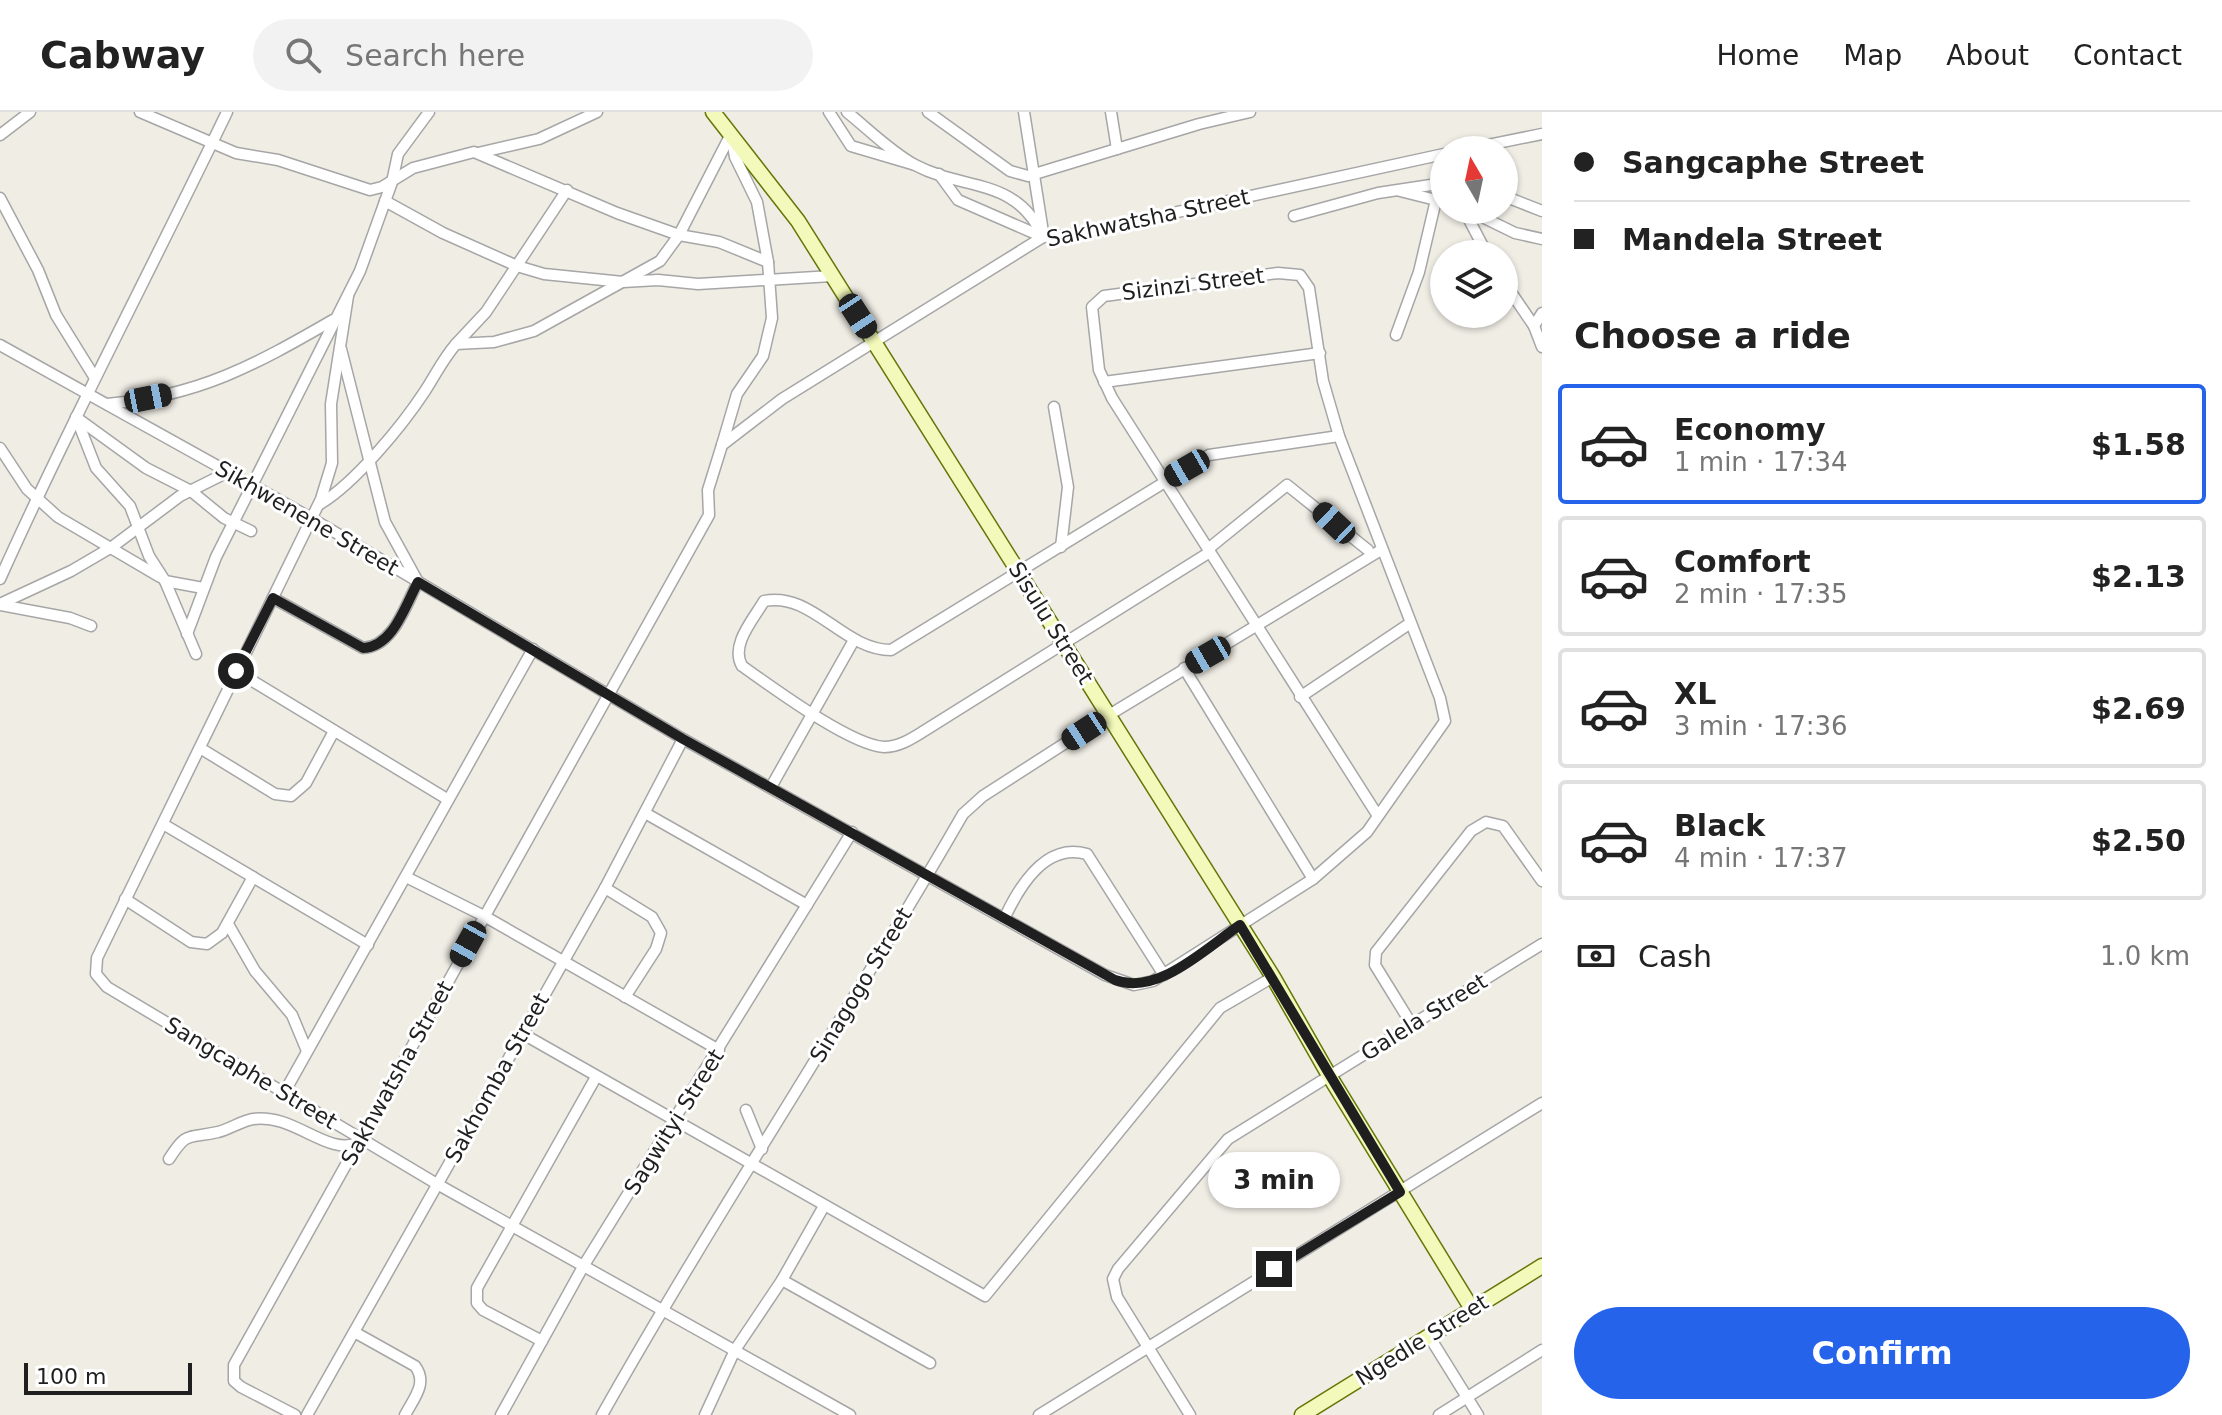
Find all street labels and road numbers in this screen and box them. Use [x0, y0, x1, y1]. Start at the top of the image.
street label: Sakhwatsha Street [1044, 184, 1252, 252]
street label: Sizinzi Street [1120, 263, 1266, 305]
street label: Sikhwenene Street [211, 455, 403, 581]
street label: Sisulu Street [1003, 557, 1099, 689]
street label: Sinagogo Street [805, 903, 917, 1067]
street label: Galela Street [1356, 968, 1492, 1066]
street label: Sakhwatsha Street [336, 976, 458, 1170]
street label: Sakhomba Street [440, 988, 554, 1167]
street label: Sangcaphe Street [160, 1012, 342, 1134]
street label: Sagwityi Street [619, 1044, 729, 1199]
street label: Ngedle Street [1351, 1289, 1493, 1391]

